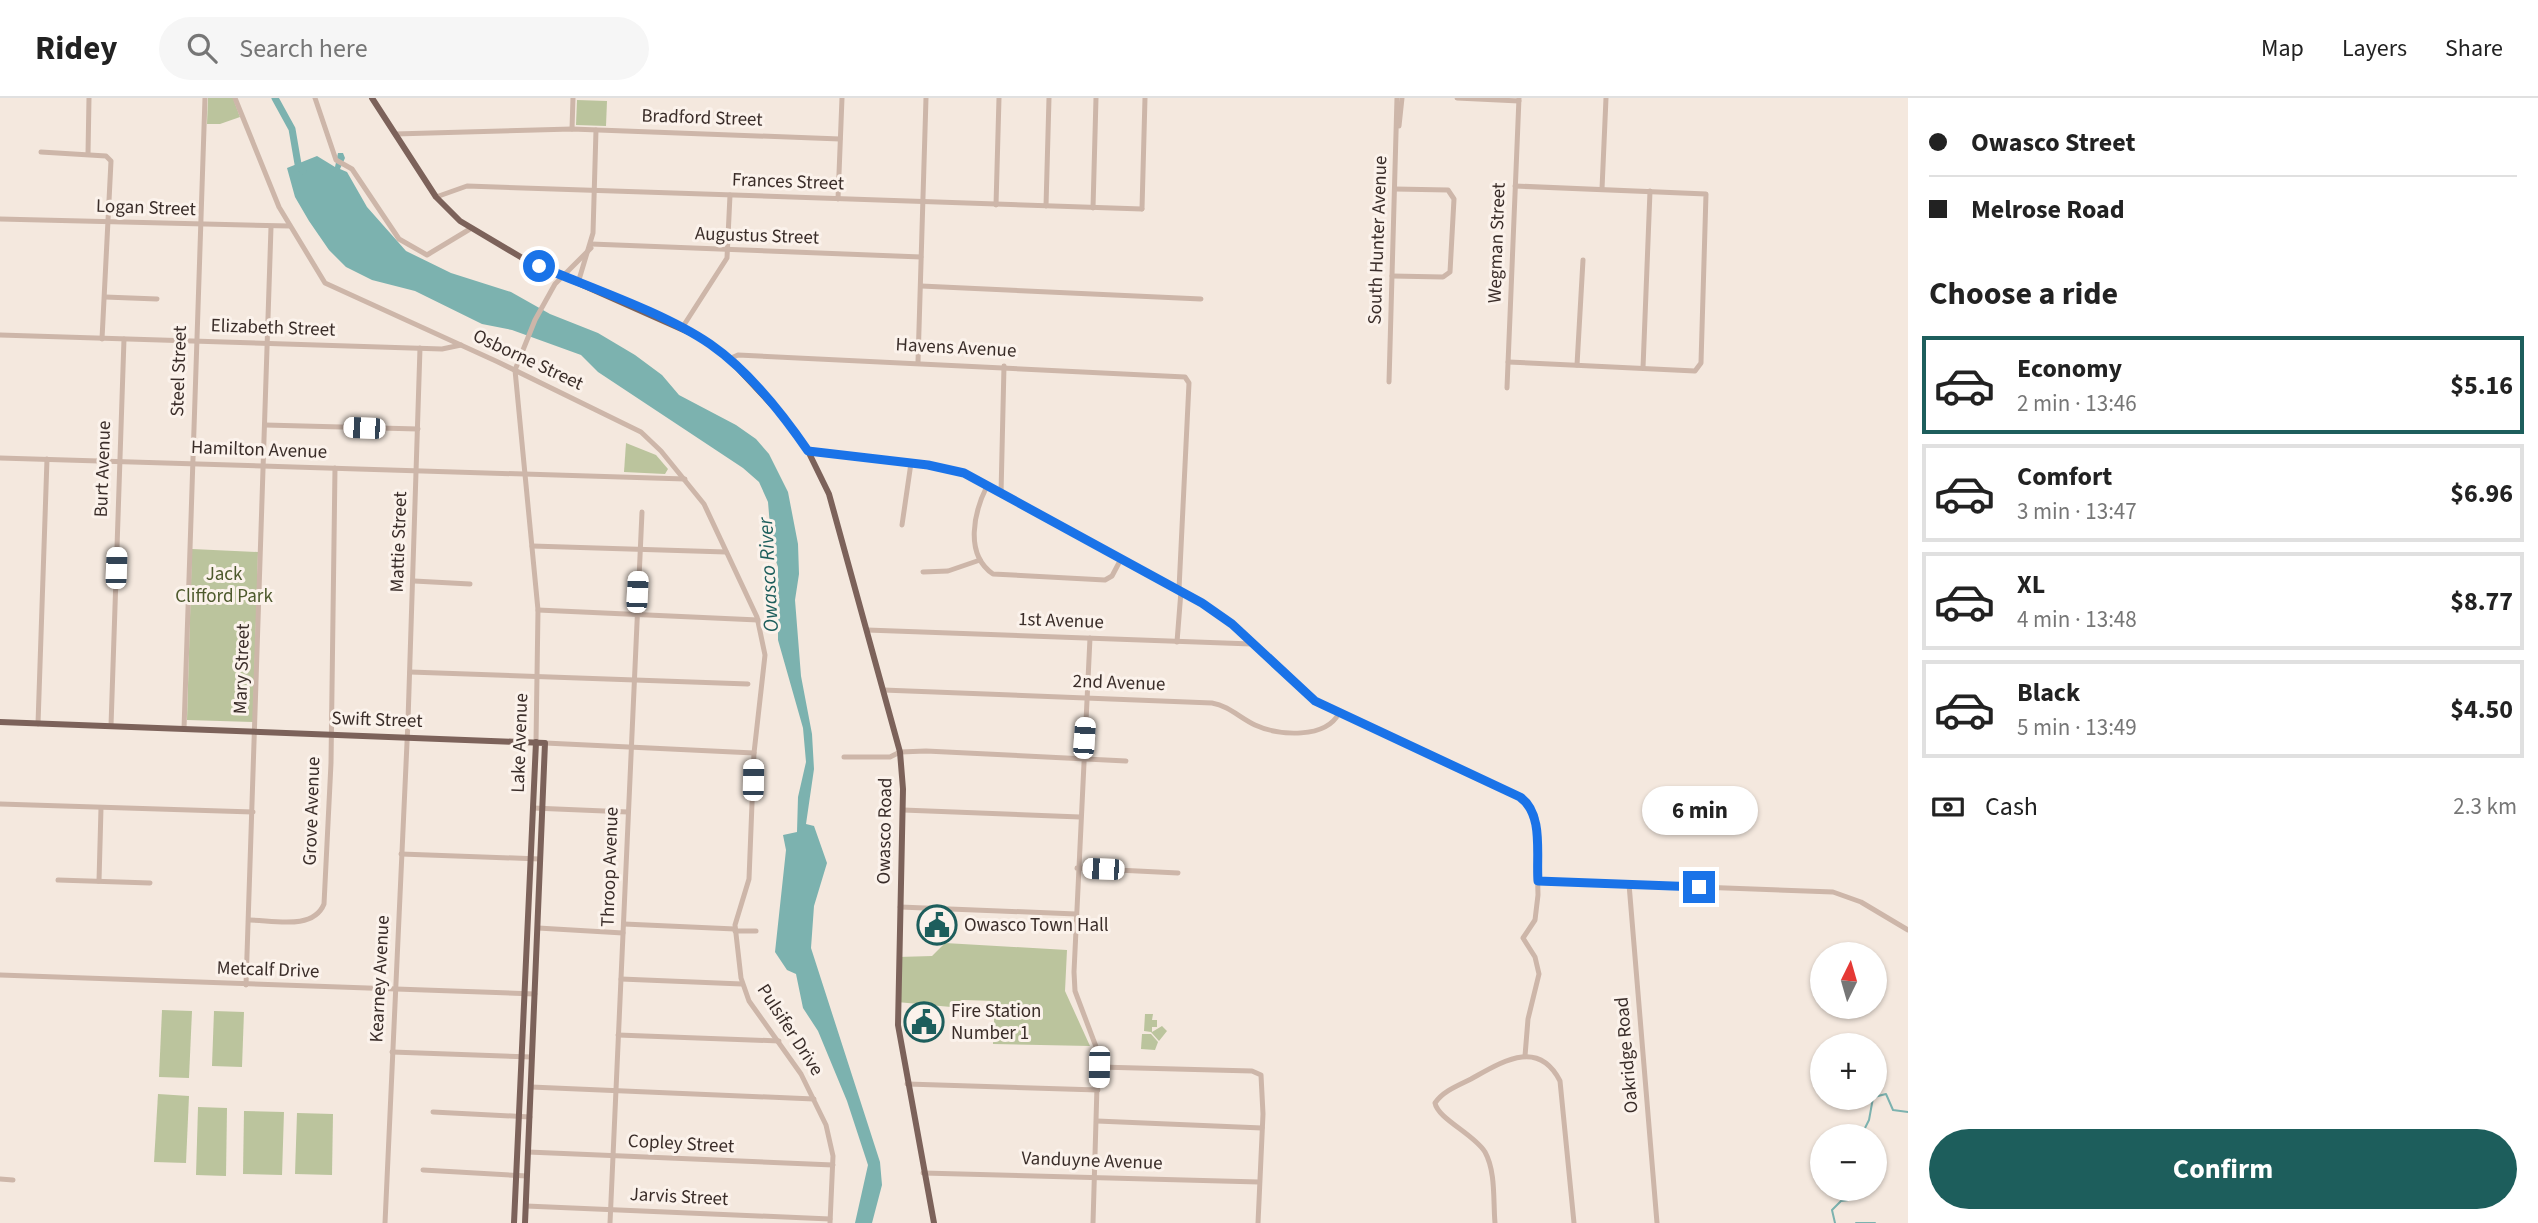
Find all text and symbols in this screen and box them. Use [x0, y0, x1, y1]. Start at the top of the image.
search box [159, 17, 649, 80]
text: Ridey [35, 25, 117, 72]
icon: search [183, 29, 221, 67]
text: Search here [239, 30, 368, 67]
text: Map [2261, 31, 2304, 66]
text: Layers [2342, 31, 2407, 66]
text: Share [2445, 31, 2503, 66]
street label: Bradford Street [641, 102, 764, 134]
text: Owasco Street [1971, 124, 2135, 161]
street label: South Hunter Avenue [1362, 155, 1394, 325]
street label: Frances Street [731, 167, 845, 197]
street label: Wegman Street [1481, 182, 1513, 304]
text: Melrose Road [1971, 191, 2125, 228]
street label: Logan Street [96, 193, 197, 223]
street label: Augustus Street [694, 220, 820, 252]
route start [523, 250, 555, 282]
text: Choose a ride [1929, 271, 2118, 317]
street label: Elizabeth Street [210, 312, 336, 344]
street label: Osborne Street [468, 323, 588, 398]
street label: Steel Street [164, 325, 194, 417]
street label: Havens Avenue [895, 331, 1017, 365]
text: Economy [2017, 350, 2122, 387]
icon: car [1933, 354, 1996, 417]
text: $5.16 [2450, 367, 2513, 404]
text: 2 min · 13:46 [2017, 387, 2137, 420]
car [343, 417, 386, 439]
street label: Burt Avenue [88, 420, 118, 518]
street label: Hamilton Avenue [190, 434, 328, 466]
text: Comfort [2017, 458, 2112, 495]
icon: car [1933, 462, 1996, 525]
text: $6.96 [2450, 475, 2513, 512]
street label: Mattie Street [384, 490, 414, 593]
text: 3 min · 13:47 [2017, 495, 2137, 528]
water label: Owasco River [750, 516, 786, 633]
car [105, 547, 128, 589]
park label: Jack Clifford Park [175, 561, 273, 610]
text: XL [2017, 566, 2045, 603]
car [626, 570, 649, 614]
icon: car [1933, 570, 1996, 633]
text: $8.77 [2450, 583, 2513, 620]
text: 4 min · 13:48 [2017, 603, 2137, 636]
street label: 1st Avenue [1018, 606, 1104, 636]
street label: Mary Street [227, 623, 257, 715]
street label: 2nd Avenue [1072, 668, 1166, 698]
text: Black [2017, 674, 2080, 711]
icon: car [1933, 678, 1996, 741]
text: $4.50 [2450, 691, 2513, 728]
street label: Lake Avenue [505, 693, 535, 793]
street label: Swift Street [331, 705, 424, 735]
text: 5 min · 13:49 [2017, 711, 2137, 744]
car [1073, 716, 1096, 760]
street label: Grove Avenue [297, 756, 327, 866]
car [743, 759, 764, 801]
street label: Owasco Road [871, 777, 899, 885]
callout: 6 min [1641, 786, 1757, 834]
icon: cash [1929, 788, 1967, 826]
text: Cash [1985, 788, 2038, 825]
text: 2.3 km [2453, 790, 2517, 823]
text: 6 min [1672, 794, 1728, 827]
street label: Throop Avenue [594, 806, 626, 928]
car [1082, 858, 1125, 880]
route end [1683, 871, 1715, 903]
public building icon: Owasco Town Hall [916, 904, 958, 946]
place label: Owasco Town Hall [964, 912, 1109, 939]
street label: Kearney Avenue [363, 915, 397, 1043]
north arrow [1810, 942, 1886, 1018]
map controls [1810, 942, 1887, 1201]
street label: Metcalf Drive [216, 955, 320, 985]
street label: Pulsifer Drive [750, 979, 830, 1081]
street label: Oakridge Road [1608, 996, 1646, 1114]
place label: Fire Station Number 1 [951, 998, 1042, 1047]
public building icon: Fire Station Number 1 [903, 1001, 945, 1043]
button: + [1810, 1033, 1887, 1110]
car [1089, 1046, 1110, 1088]
button: − [1810, 1124, 1887, 1201]
street label: Copley Street [627, 1128, 735, 1160]
button: Confirm [1929, 1129, 2517, 1209]
street label: Vanduyne Avenue [1021, 1145, 1163, 1177]
street label: Jarvis Street [629, 1181, 730, 1213]

